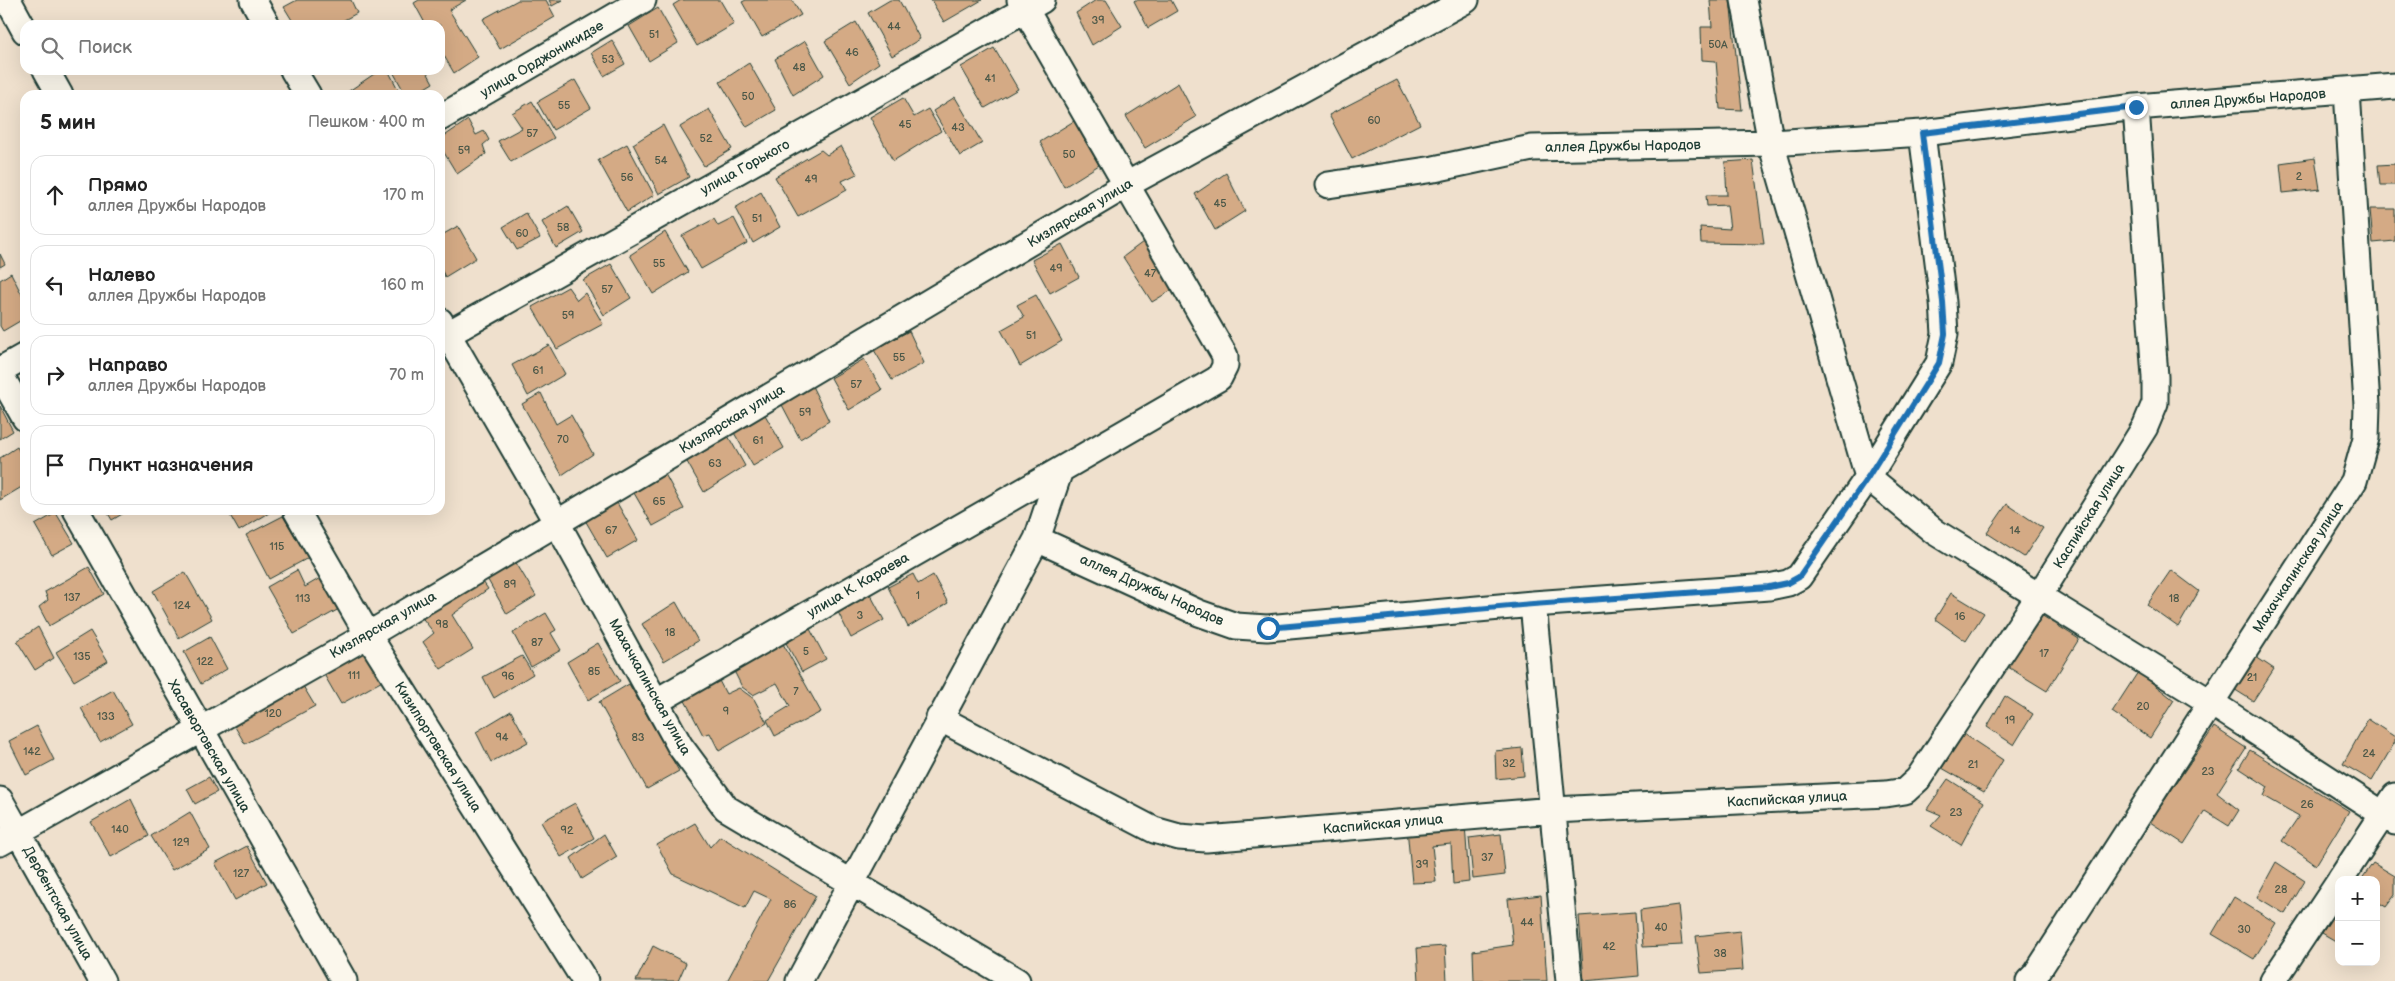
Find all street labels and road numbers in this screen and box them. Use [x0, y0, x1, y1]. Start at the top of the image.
street label: улица Орджоникидзе [477, 17, 607, 101]
street label: аллея Дружбы Народов [2170, 85, 2327, 113]
street label: улица Горького [697, 135, 793, 199]
street label: аллея Дружбы Народов [1545, 136, 1702, 156]
street label: Кизлярская улица [1024, 174, 1136, 251]
street label: Кизлярская улица [676, 380, 788, 457]
street label: Каспийская улица [2050, 460, 2129, 572]
street label: Махачкалинская улица [2249, 497, 2347, 636]
street label: улица К. Караева [804, 549, 913, 621]
street label: аллея Дружбы Народов [1077, 551, 1227, 630]
street label: Кизлярская улица [327, 587, 440, 662]
street label: Махачкалинская улица [605, 616, 695, 759]
street label: Хасавюртовская улица [164, 676, 254, 816]
street label: Кизилюртовская улица [391, 679, 486, 816]
street label: Каспийская улица [1726, 787, 1848, 811]
street label: Каспийская улица [1322, 810, 1445, 838]
street label: Дербентская улица [20, 843, 97, 964]

